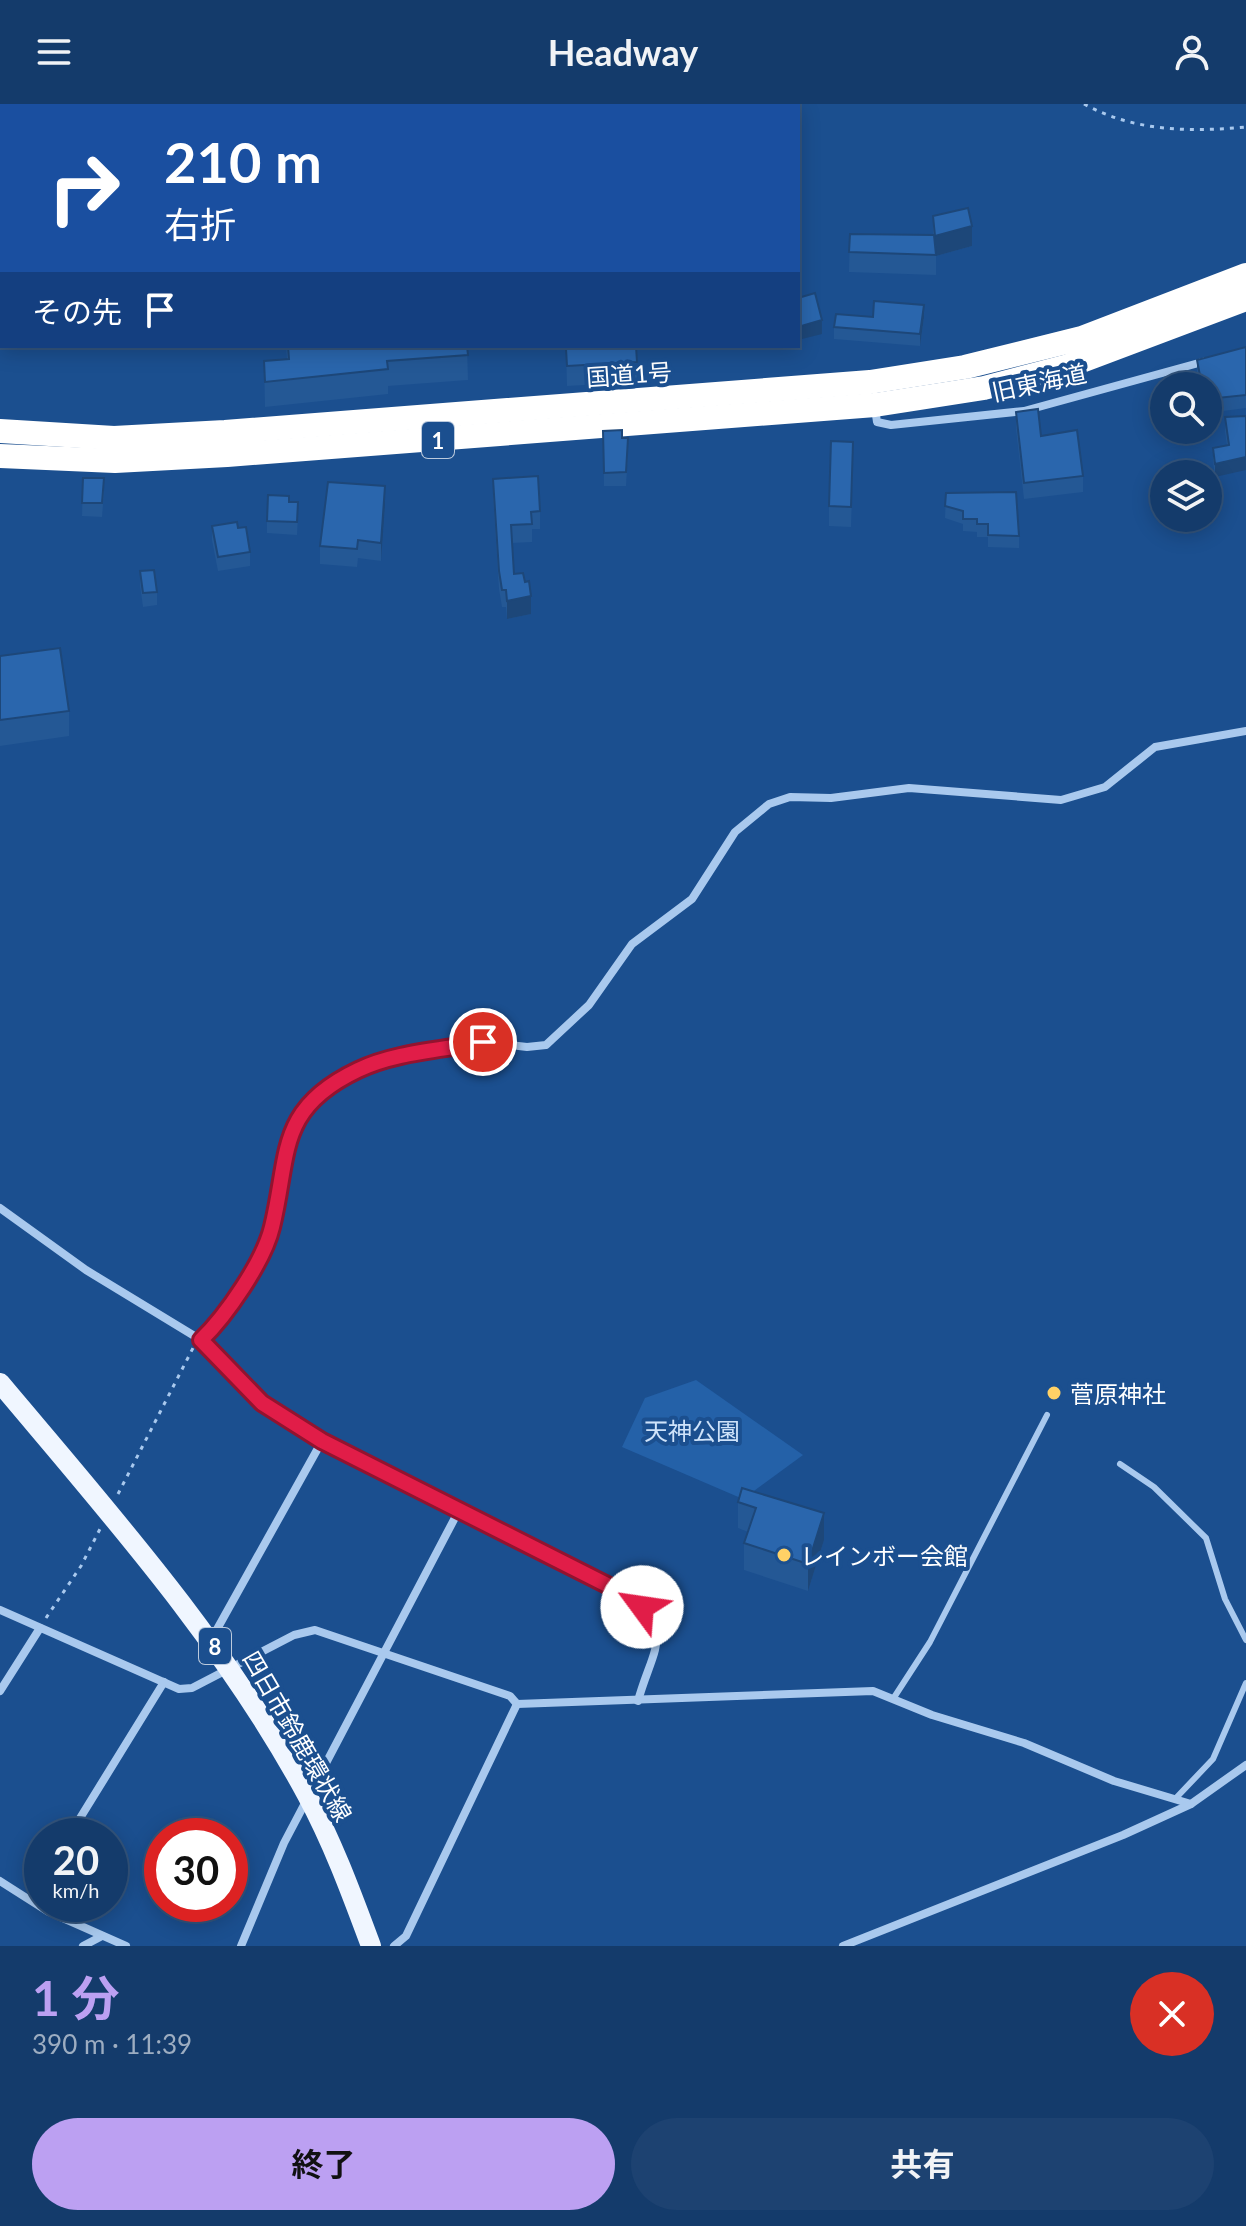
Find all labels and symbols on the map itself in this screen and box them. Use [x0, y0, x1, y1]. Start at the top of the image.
street label: 国道1号 [585, 357, 673, 391]
street label: 旧東海道 [989, 358, 1089, 406]
road number: 1 [422, 422, 454, 458]
pin [449, 1008, 517, 1076]
place label: 菅原神社 [1070, 1379, 1166, 1408]
marker: 菅原神社 [1045, 1384, 1063, 1402]
park label: 天神公園 [644, 1416, 740, 1445]
place label: レインボー会館 [800, 1541, 968, 1570]
marker: レインボー会館 [775, 1546, 793, 1564]
position arrow [600, 1565, 684, 1649]
road number: 8 [199, 1628, 231, 1664]
street label: 四日市鈴鹿環状線 [237, 1646, 359, 1826]
speed limit sign: 30 [144, 1818, 248, 1922]

